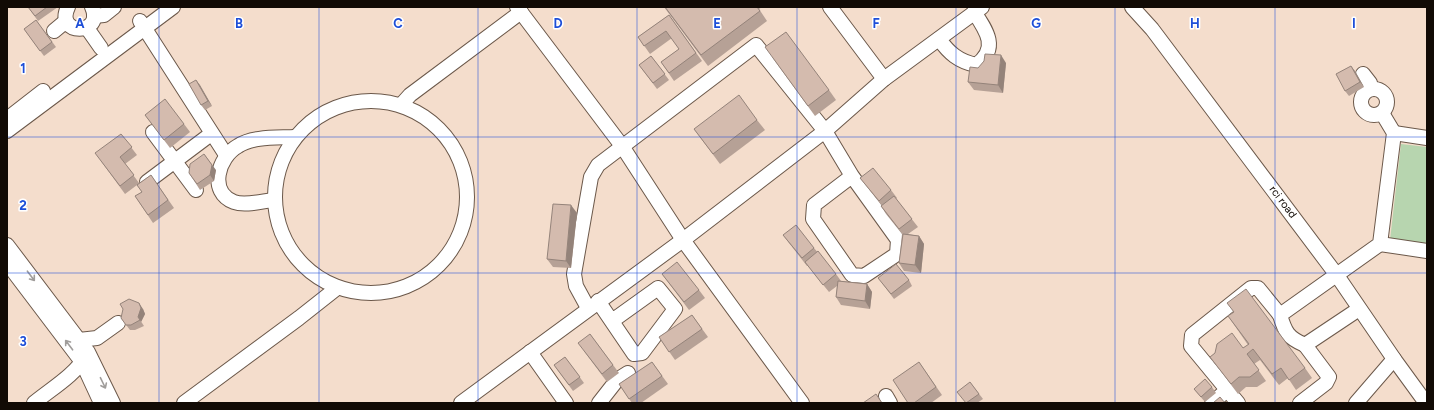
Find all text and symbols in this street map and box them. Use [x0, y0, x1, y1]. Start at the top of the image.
text: A [75, 16, 85, 31]
text: B [235, 16, 243, 31]
text: C [393, 16, 403, 31]
text: D [553, 16, 563, 31]
text: E [713, 16, 721, 31]
text: F [872, 16, 880, 31]
text: G [1031, 16, 1041, 31]
text: H [1190, 16, 1200, 31]
text: I [1352, 16, 1356, 31]
text: 1 [20, 61, 26, 76]
street label: rci road [1267, 183, 1299, 221]
text: 2 [19, 198, 27, 213]
one-way arrow [26, 271, 35, 282]
text: 3 [19, 334, 27, 349]
one-way arrow [64, 339, 73, 350]
one-way arrow [100, 377, 107, 389]

